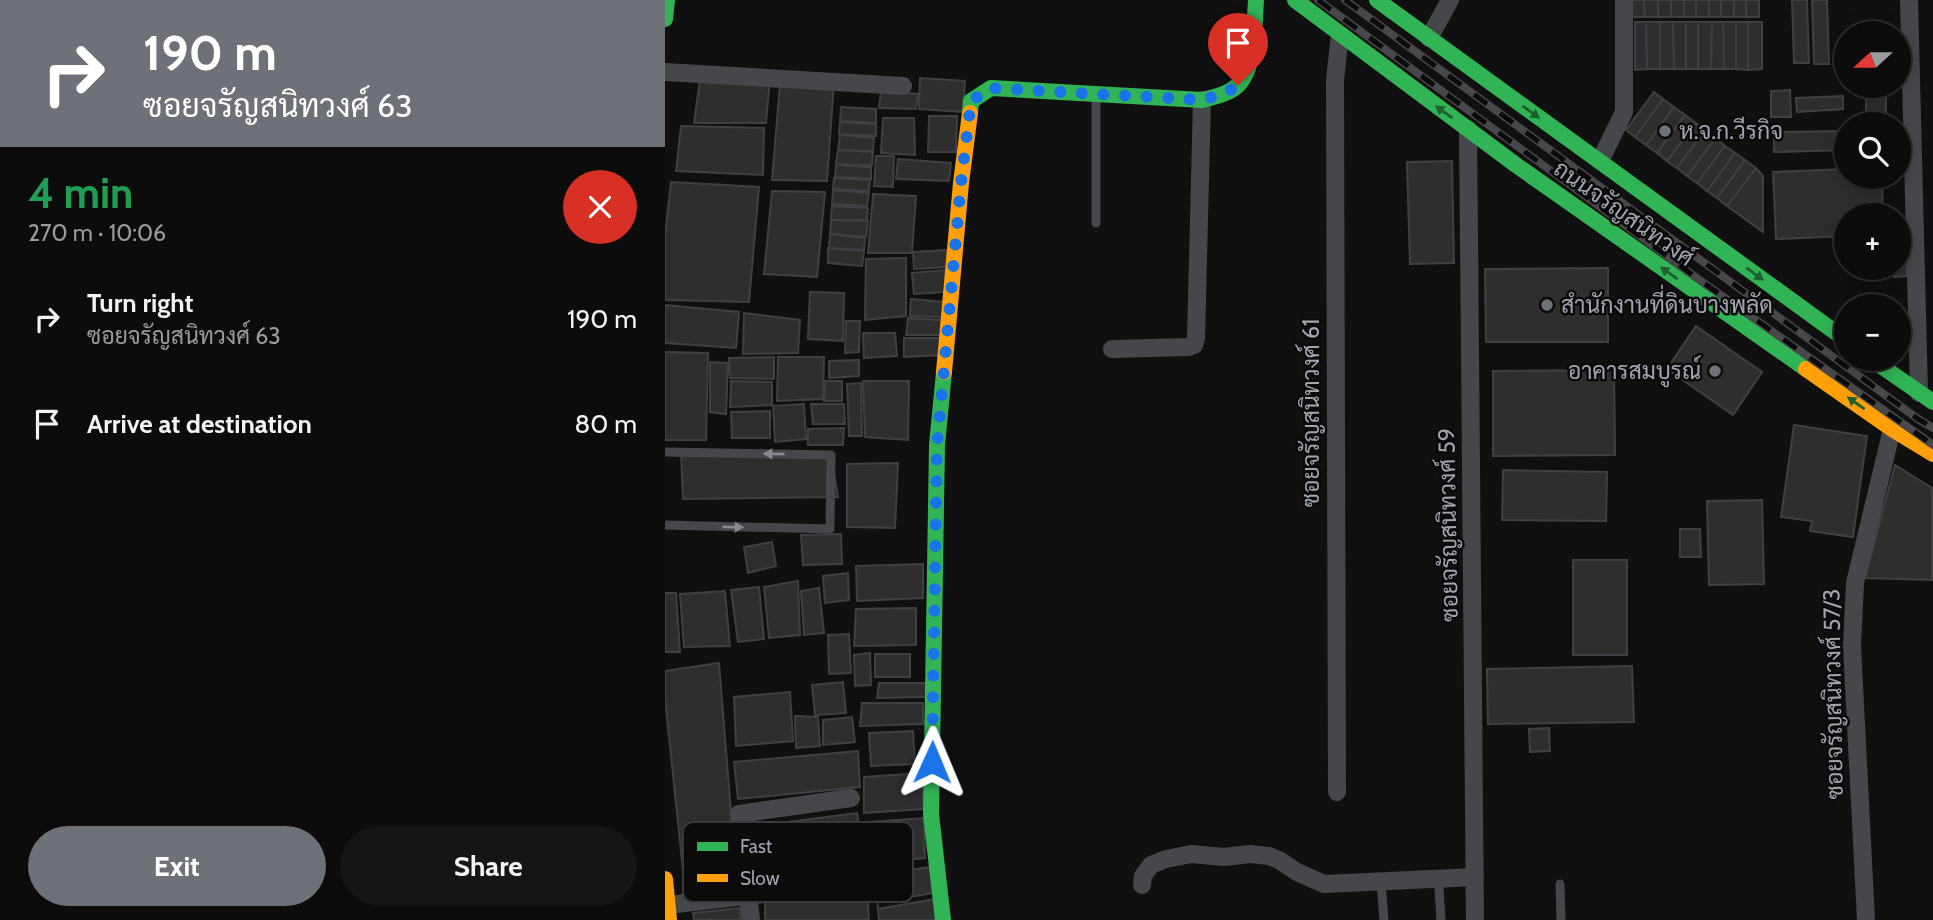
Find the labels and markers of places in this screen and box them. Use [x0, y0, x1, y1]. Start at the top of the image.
pin [1208, 13, 1268, 85]
place label: ห.จ.ก.วีรกิจ [1679, 116, 1783, 145]
marker: ห.จ.ก.วีรกิจ [1657, 123, 1673, 139]
place label: สำนักงานที่ดินบางพลัด [1561, 284, 1773, 319]
marker: สำนักงานที่ดินบางพลัด [1539, 297, 1555, 313]
place label: อาคารสมบูรณ์ [1568, 355, 1701, 388]
marker: อาคารสมบูรณ์ [1707, 363, 1723, 379]

